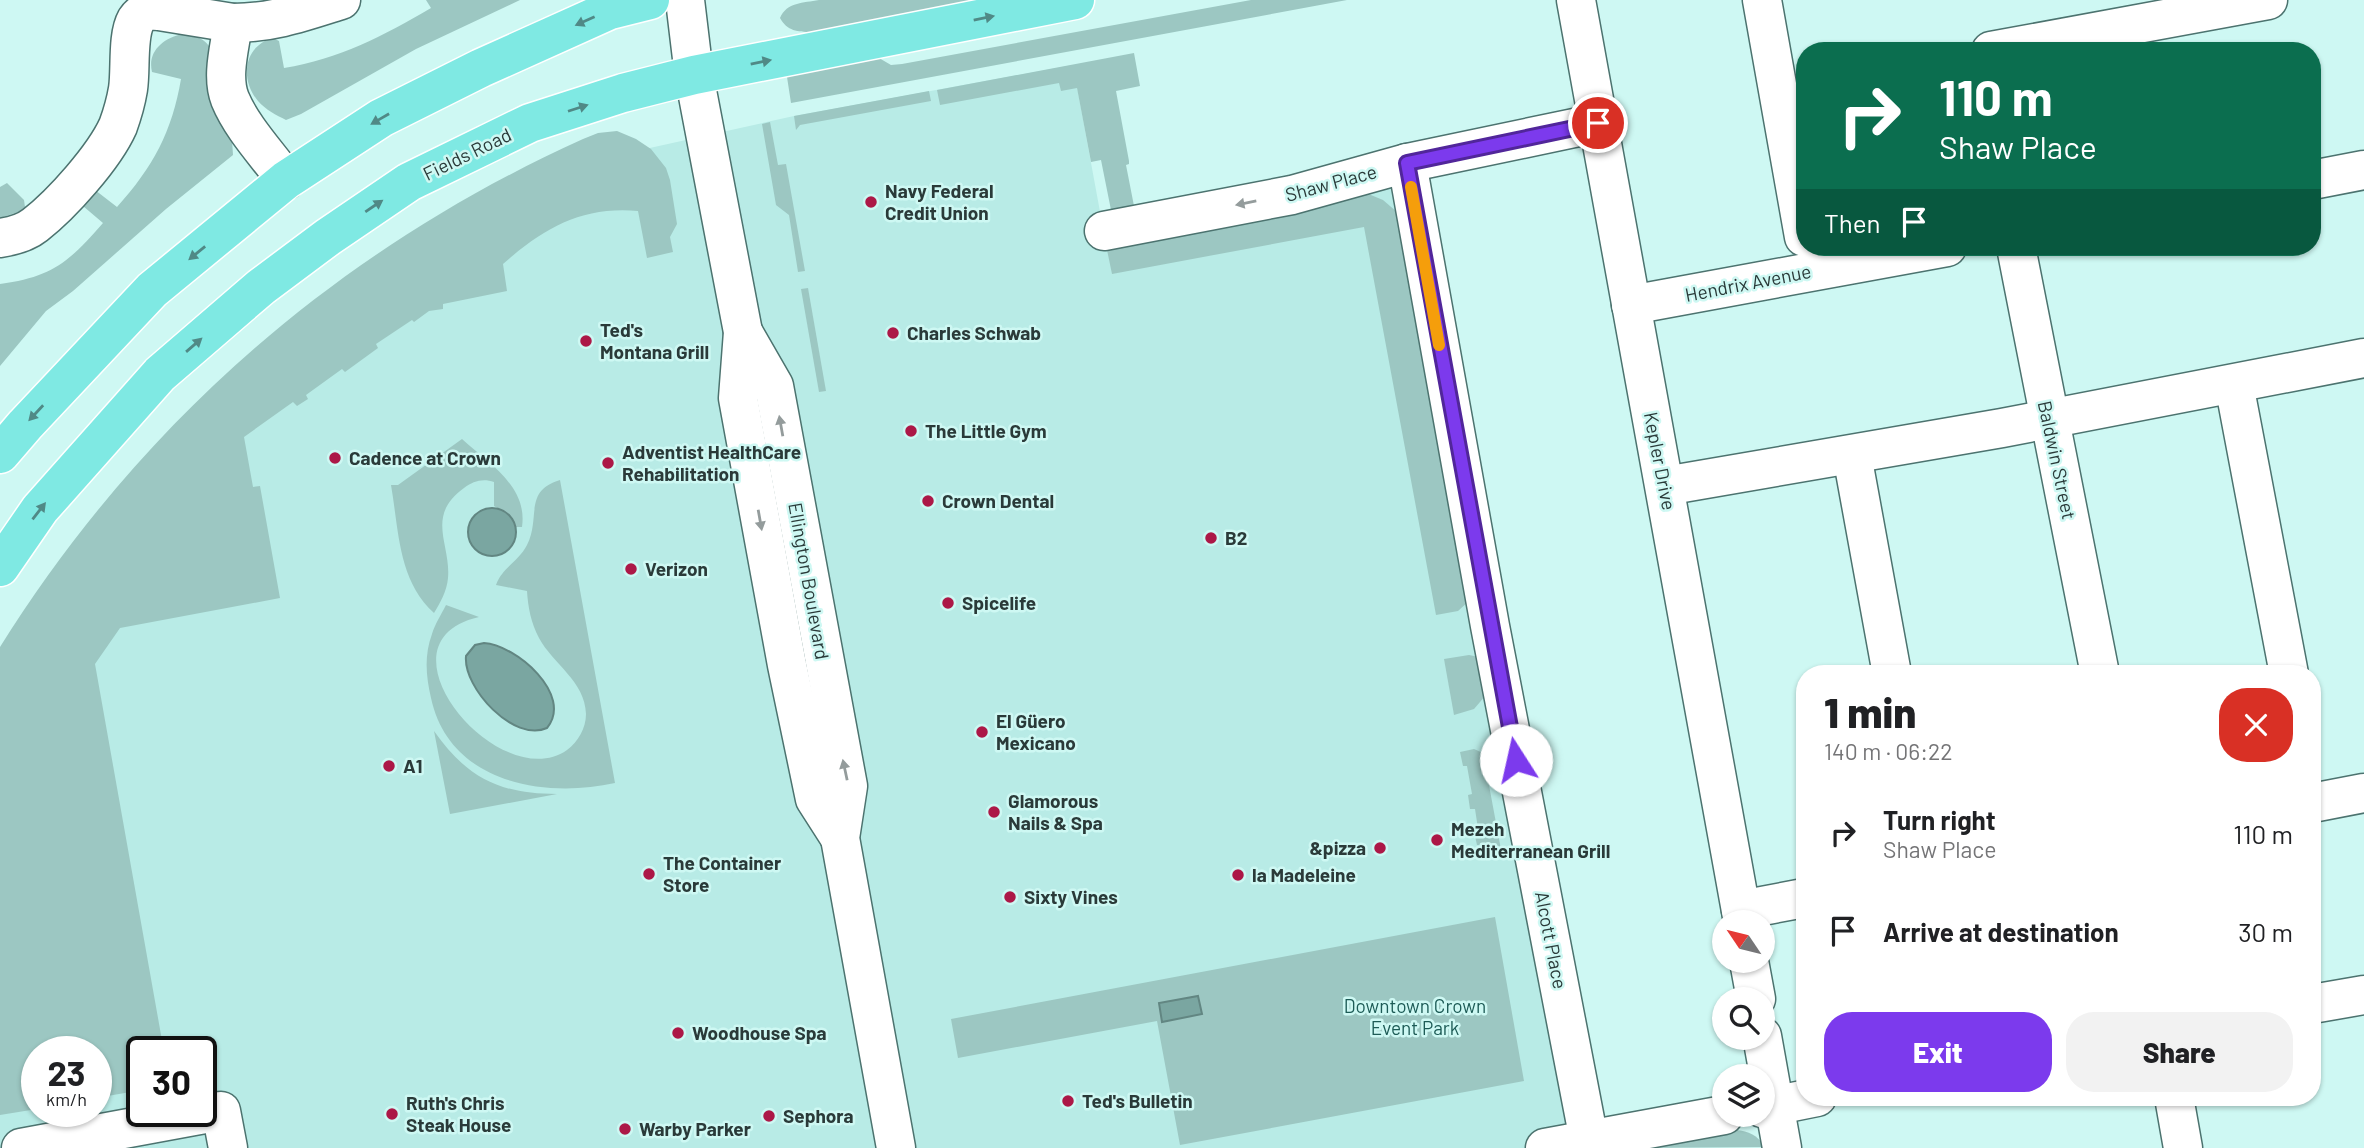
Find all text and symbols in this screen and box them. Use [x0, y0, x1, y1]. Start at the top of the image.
one-way arrow [973, 13, 995, 24]
one-way arrow [575, 15, 596, 26]
one-way arrow [750, 57, 772, 68]
text: 110 m [1939, 67, 2053, 126]
icon: right [1824, 70, 1915, 161]
pin [1568, 93, 1628, 153]
one-way arrow [568, 102, 589, 112]
icon: arrive [1579, 104, 1617, 142]
one-way arrow [371, 113, 390, 125]
street label: Fields Road [419, 122, 515, 185]
text: Shaw Place [1939, 127, 2097, 165]
street label: Shaw Place [1283, 159, 1379, 206]
place label: Navy Federal Credit Union [885, 179, 994, 224]
marker: Navy Federal Credit Union [863, 194, 879, 210]
one-way arrow [1235, 198, 1257, 209]
one-way arrow [365, 199, 383, 213]
icon: arrive [1895, 203, 1933, 241]
text: Then [1824, 207, 1881, 238]
one-way arrow [189, 245, 206, 260]
street label: Hendrix Avenue [1683, 259, 1813, 306]
place label: Ted's Montana Grill [600, 318, 709, 363]
place label: Charles Schwab [907, 321, 1041, 344]
marker: Charles Schwab [885, 325, 901, 341]
marker: Ted's Montana Grill [578, 333, 594, 349]
one-way arrow [185, 337, 203, 353]
street label: Baldwin Street [2034, 398, 2081, 521]
one-way arrow [28, 404, 44, 421]
street label: Kepler Drive [1640, 410, 1681, 512]
one-way arrow [775, 415, 786, 437]
place label: The Little Gym [925, 419, 1047, 442]
marker: The Little Gym [903, 423, 919, 439]
place label: Adventist HealthCare Rehabilitation [622, 440, 801, 485]
place label: Cadence at Crown [349, 446, 501, 469]
marker: Cadence at Crown [327, 450, 343, 466]
marker: Adventist HealthCare Rehabilitation [600, 455, 616, 471]
place label: Crown Dental [942, 489, 1054, 512]
marker: Crown Dental [920, 493, 936, 509]
street label: Ellington Boulevard [784, 501, 835, 661]
one-way arrow [32, 502, 46, 520]
one-way arrow [755, 509, 766, 531]
place label: B2 [1225, 526, 1247, 549]
marker: B2 [1203, 530, 1219, 546]
place label: Verizon [645, 557, 708, 580]
marker: Verizon [623, 561, 639, 577]
place label: Spicelife [962, 591, 1036, 614]
marker: Spicelife [940, 595, 956, 611]
text: 1 min [1824, 686, 1916, 736]
button: close [2219, 688, 2293, 762]
place label: El Güero Mexicano [996, 709, 1076, 754]
position arrow [1479, 723, 1553, 797]
marker: El Güero Mexicano [974, 724, 990, 740]
text: 140 m · 06:22 [1824, 737, 1953, 765]
place label: A1 [403, 754, 422, 777]
marker: A1 [381, 758, 397, 774]
one-way arrow [839, 759, 850, 781]
place label: Glamorous Nails & Spa [1008, 789, 1103, 834]
marker: Glamorous Nails & Spa [986, 804, 1002, 820]
text: Turn right [1883, 804, 1996, 835]
icon: right [1824, 814, 1862, 852]
place label: Mezeh Mediterranean Grill [1451, 817, 1610, 862]
text: 110 m [2233, 818, 2293, 849]
marker: Mezeh Mediterranean Grill [1429, 832, 1445, 848]
text: Shaw Place [1883, 835, 1996, 863]
place label: &pizza [1309, 836, 1366, 859]
marker: &pizza [1372, 840, 1388, 856]
place label: The Container Store [663, 851, 782, 896]
place label: la Madeleine [1252, 863, 1356, 886]
marker: The Container Store [641, 866, 657, 882]
marker: la Madeleine [1230, 867, 1246, 883]
place label: Sixty Vines [1024, 885, 1118, 908]
marker: Sixty Vines [1002, 889, 1018, 905]
street label: Alcott Place [1531, 889, 1572, 991]
north arrow [1712, 910, 1774, 973]
map controls [1712, 910, 1775, 1127]
icon: arrive [1824, 912, 1862, 950]
text: Arrive at destination [1883, 916, 2119, 947]
text: 30 m [2238, 916, 2293, 947]
button: search [1712, 987, 1775, 1050]
park label: Downtown Crown Event Park [1344, 994, 1486, 1039]
button: Exit [1824, 1012, 2052, 1092]
button: Share [2066, 1012, 2293, 1092]
place label: Woodhouse Spa [692, 1021, 827, 1044]
marker: Woodhouse Spa [670, 1025, 686, 1041]
speed limit sign: 30 [126, 1036, 217, 1127]
text: 23 [47, 1051, 86, 1093]
button: layers [1712, 1064, 1775, 1127]
text: km/h [46, 1088, 87, 1110]
place label: Ted's Bulletin [1082, 1089, 1193, 1112]
place label: Ruth's Chris Steak House [406, 1091, 511, 1136]
marker: Ted's Bulletin [1060, 1093, 1076, 1109]
place label: Sephora [783, 1104, 854, 1127]
marker: Ruth's Chris Steak House [384, 1106, 400, 1122]
marker: Sephora [761, 1108, 777, 1124]
place label: Warby Parker [639, 1117, 752, 1140]
marker: Warby Parker [617, 1121, 633, 1137]

